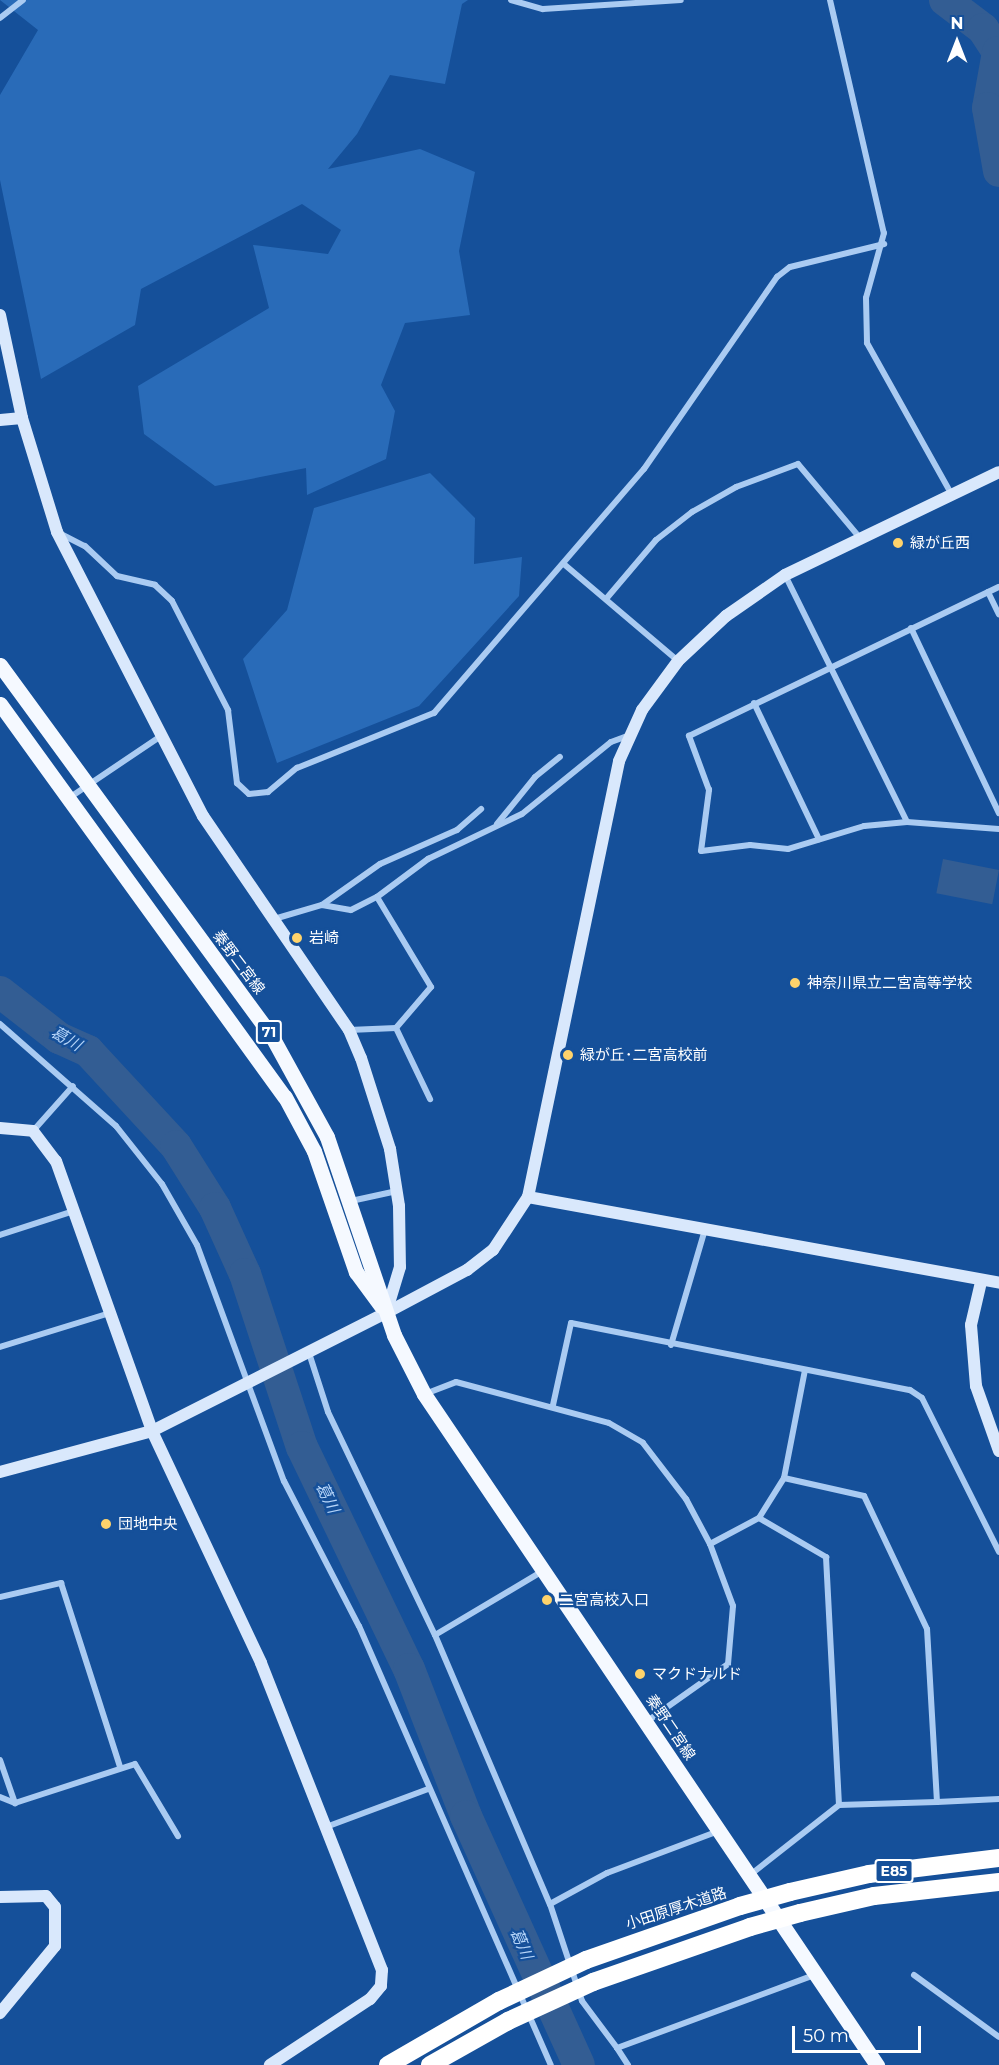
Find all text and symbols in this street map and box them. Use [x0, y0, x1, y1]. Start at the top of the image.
north arrow [927, 12, 987, 72]
text: N [951, 14, 963, 33]
place label: 緑が丘西 [910, 534, 970, 552]
marker: 緑が丘西 [891, 536, 905, 550]
street label: 秦野二宮線 [209, 927, 269, 997]
place label: 岩崎 [309, 929, 339, 947]
marker: 岩崎 [290, 931, 304, 945]
place label: 神奈川県立二宮高等学校 [807, 974, 972, 992]
marker: 神奈川県立二宮高等学校 [788, 976, 802, 990]
road number: 71 [256, 1021, 282, 1043]
water label: 葛川 [47, 1023, 85, 1055]
place label: 緑が丘･二宮高校前 [580, 1046, 707, 1064]
marker: 緑が丘･二宮高校前 [561, 1048, 575, 1062]
water label: 葛川 [311, 1479, 343, 1517]
place label: 団地中央 [118, 1515, 178, 1533]
marker: 団地中央 [99, 1517, 113, 1531]
place label: 二宮高校入口 [559, 1591, 649, 1609]
marker: 二宮高校入口 [540, 1593, 554, 1607]
place label: マクドナルド [652, 1665, 742, 1683]
marker: マクドナルド [633, 1667, 647, 1681]
street label: 秦野二宮線 [643, 1691, 699, 1763]
road number: E85 [874, 1860, 914, 1882]
street label: 小田原厚木道路 [623, 1883, 729, 1933]
water label: 葛川 [506, 1926, 536, 1962]
scale bar [795, 2014, 924, 2052]
text: 50 m [803, 2025, 849, 2047]

